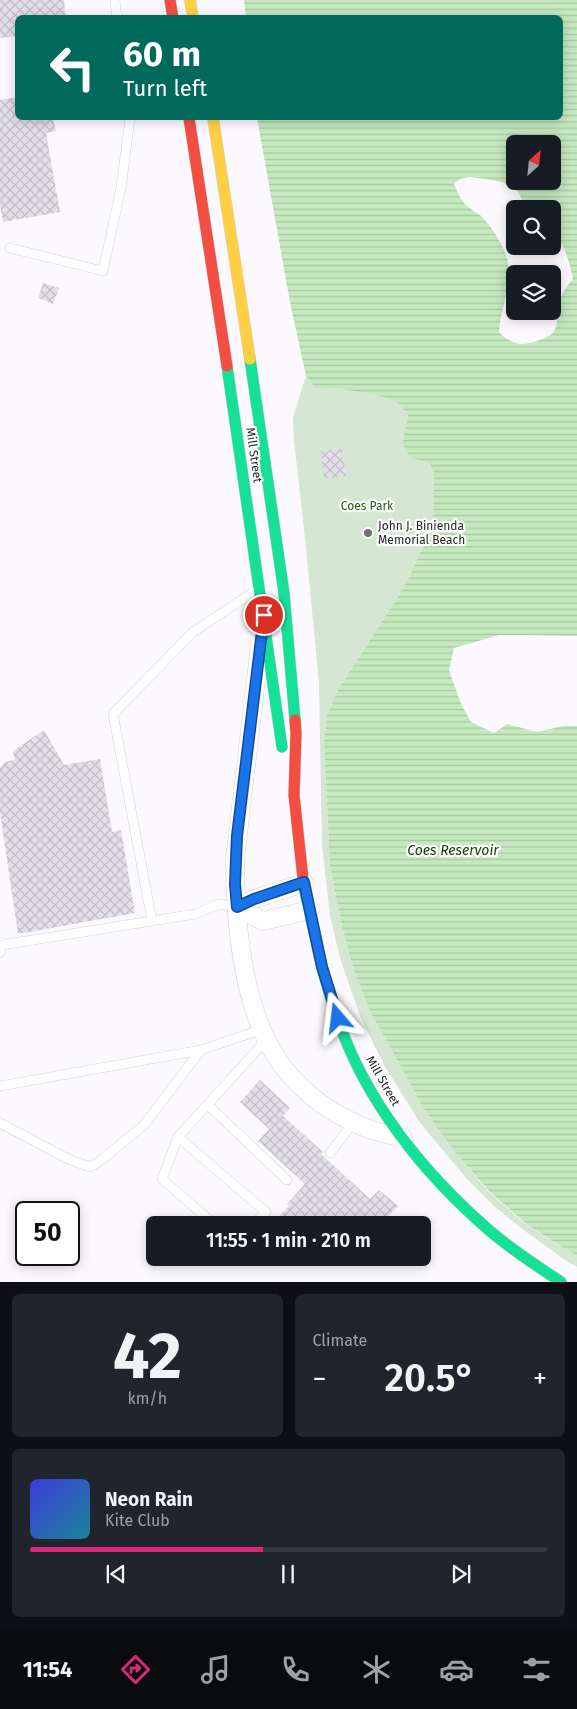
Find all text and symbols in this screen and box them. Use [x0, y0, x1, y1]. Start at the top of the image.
text: 60 m [123, 33, 201, 75]
icon: left [40, 35, 105, 100]
text: Turn left [123, 75, 207, 102]
north arrow [506, 135, 561, 190]
map controls [506, 135, 561, 320]
button: search [506, 200, 561, 255]
button: layers [506, 265, 561, 320]
street label: Mill Street [243, 427, 265, 484]
park label: Coes Park [341, 499, 394, 513]
place label: John J. Binienda Memorial Beach [378, 519, 465, 547]
marker: John J. Binienda Memorial Beach [362, 527, 374, 539]
pin [243, 594, 285, 636]
icon: arrive [250, 601, 278, 629]
water label: Coes Reservoir [407, 842, 499, 859]
position arrow [311, 991, 363, 1043]
street label: Mill Street [363, 1053, 403, 1109]
speed limit sign: 50 [15, 1201, 80, 1266]
text: 11:55 · 1 min · 210 m [206, 1229, 371, 1252]
text: 42 [113, 1317, 182, 1395]
text: Climate [313, 1331, 367, 1350]
text: 20.5° [385, 1355, 475, 1401]
text: − [313, 1362, 327, 1395]
text: + [533, 1362, 547, 1395]
text: km/h [127, 1389, 167, 1408]
text: Neon Rain [105, 1488, 193, 1511]
text: Kite Club [105, 1511, 170, 1530]
icon: previous [102, 1560, 130, 1588]
icon: pause [274, 1560, 302, 1588]
icon: next [447, 1560, 475, 1588]
icon: directions [118, 1652, 153, 1687]
icon: music [198, 1652, 233, 1687]
icon: phone [278, 1652, 313, 1687]
icon: climate [359, 1652, 394, 1687]
icon: car [439, 1652, 474, 1687]
icon: filters [519, 1652, 554, 1687]
text: 11:54 [23, 1656, 72, 1683]

